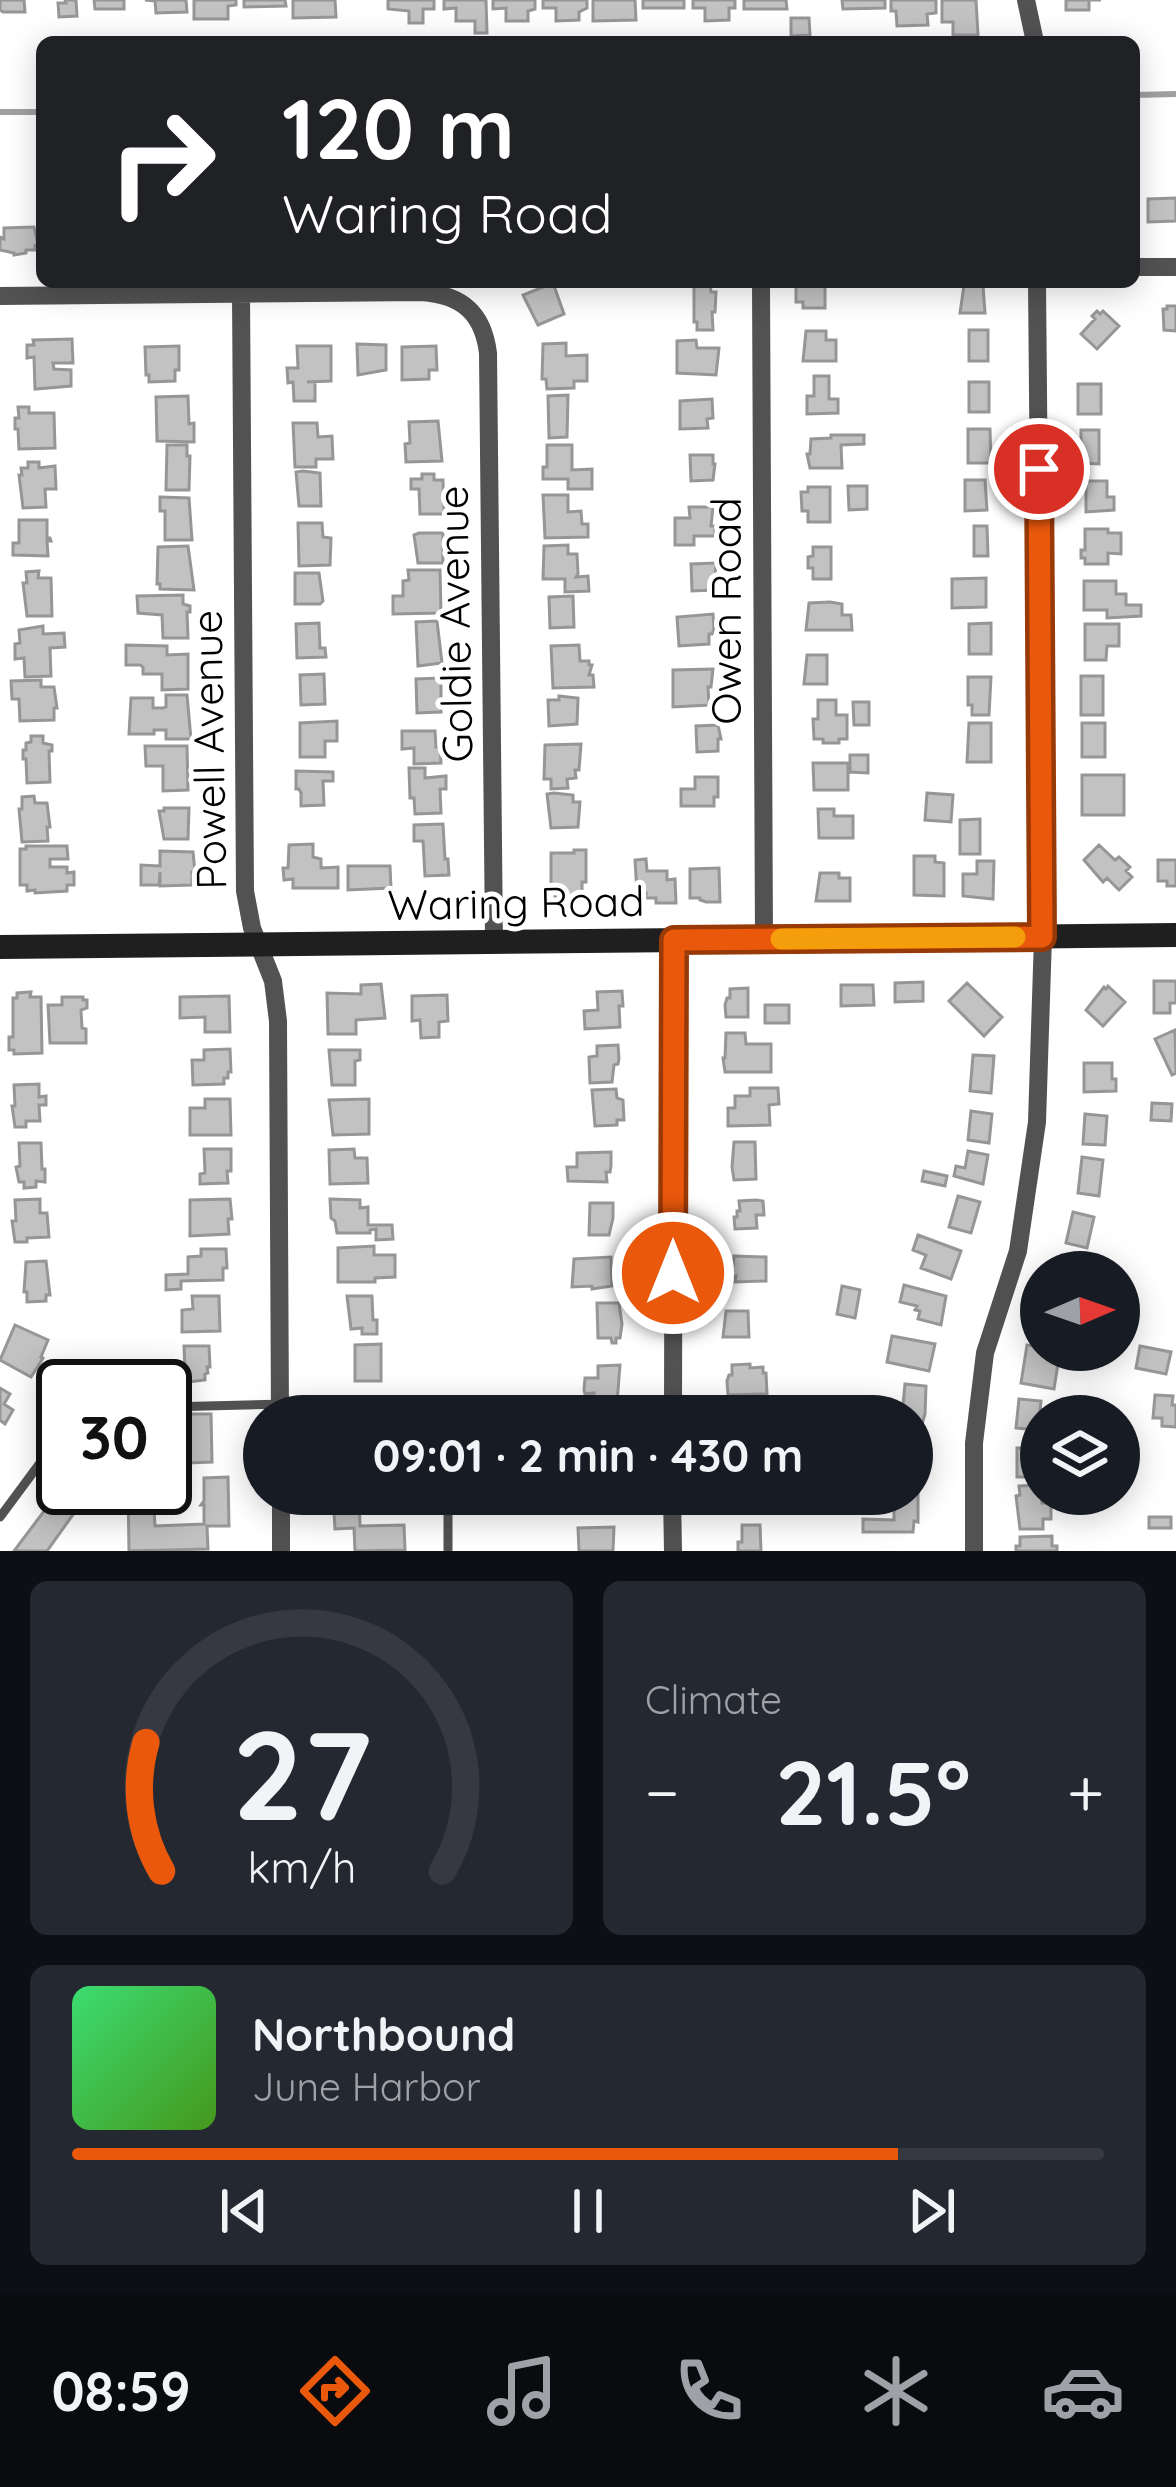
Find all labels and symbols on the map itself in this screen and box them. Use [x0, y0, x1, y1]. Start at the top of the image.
pin [988, 418, 1090, 520]
street label: Goldie Avenue [426, 485, 483, 763]
street label: Owen Road [699, 497, 752, 725]
street label: Powell Avenue [180, 610, 237, 890]
street label: Waring Road [387, 874, 645, 931]
position arrow [610, 1210, 736, 1336]
north arrow [1020, 1251, 1140, 1371]
speed limit sign: 30 [36, 1359, 192, 1515]

